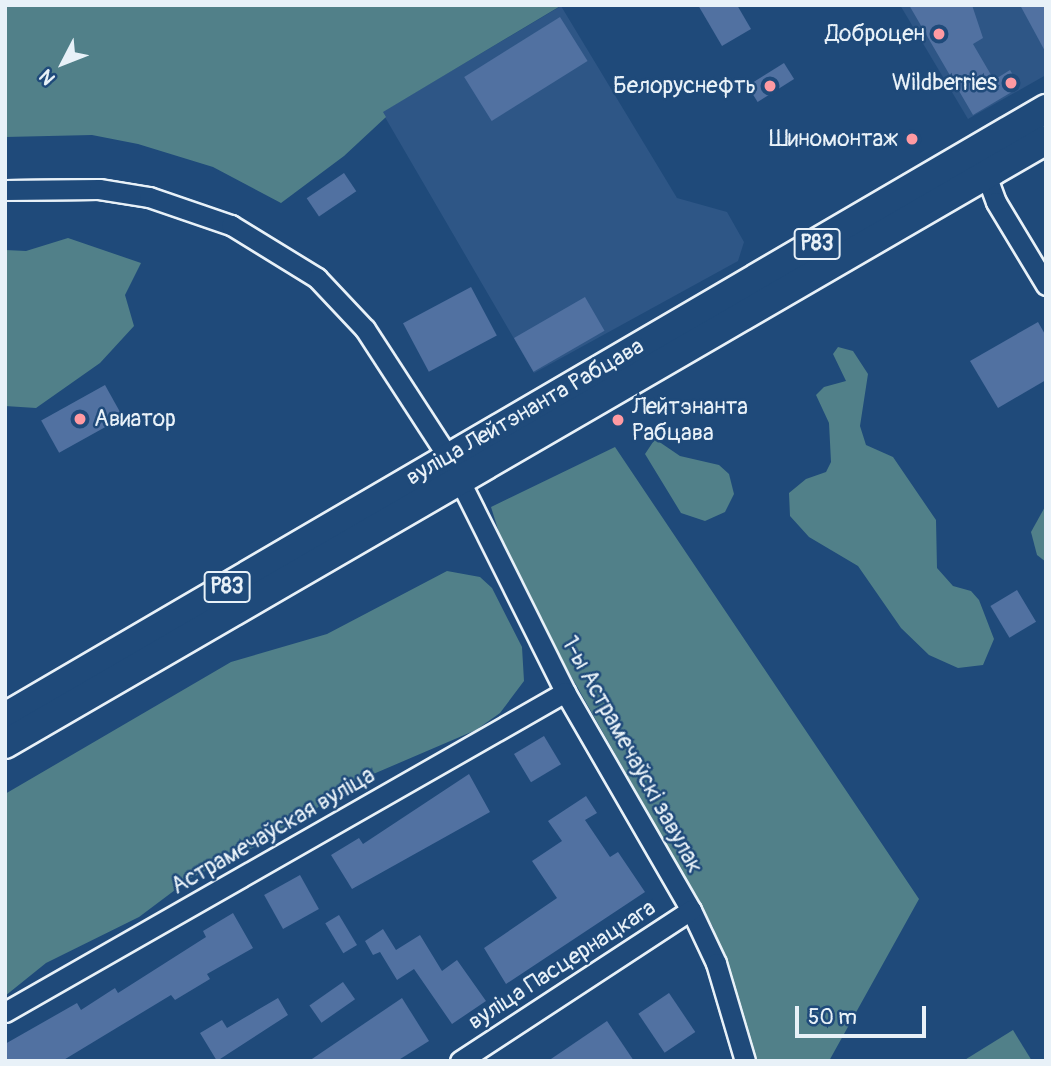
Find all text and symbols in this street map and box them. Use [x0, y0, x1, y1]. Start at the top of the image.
place label: Доброцен [825, 20, 925, 48]
marker: Доброцен [931, 26, 947, 42]
north arrow [28, 28, 98, 98]
text: N [34, 64, 61, 90]
place label: Wildberries [892, 69, 997, 97]
place label: Белоруснефть [613, 72, 756, 100]
marker: Wildberries [1003, 75, 1019, 91]
marker: Белоруснефть [762, 78, 778, 94]
place label: Шиномонтаж [769, 125, 898, 153]
marker: Шиномонтаж [904, 131, 920, 147]
road number: Р83 [792, 226, 842, 262]
street label: вуліца Лейтэнанта Рабцава [401, 333, 649, 491]
place label: Лейтэнанта Рабцава [632, 393, 748, 447]
place label: Авиатор [94, 405, 176, 433]
marker: Авиатор [72, 411, 88, 427]
marker: Лейтэнанта Рабцава [610, 412, 626, 428]
road number: Р83 [202, 570, 252, 604]
street label: 1-ы Астрамечаўскі завулак [555, 632, 709, 878]
street label: Астрамечаўская вуліца [166, 761, 380, 901]
street label: вуліца Пасцернацкага [463, 894, 661, 1036]
scale bar [799, 992, 930, 1036]
text: 50 m [808, 1004, 857, 1031]

